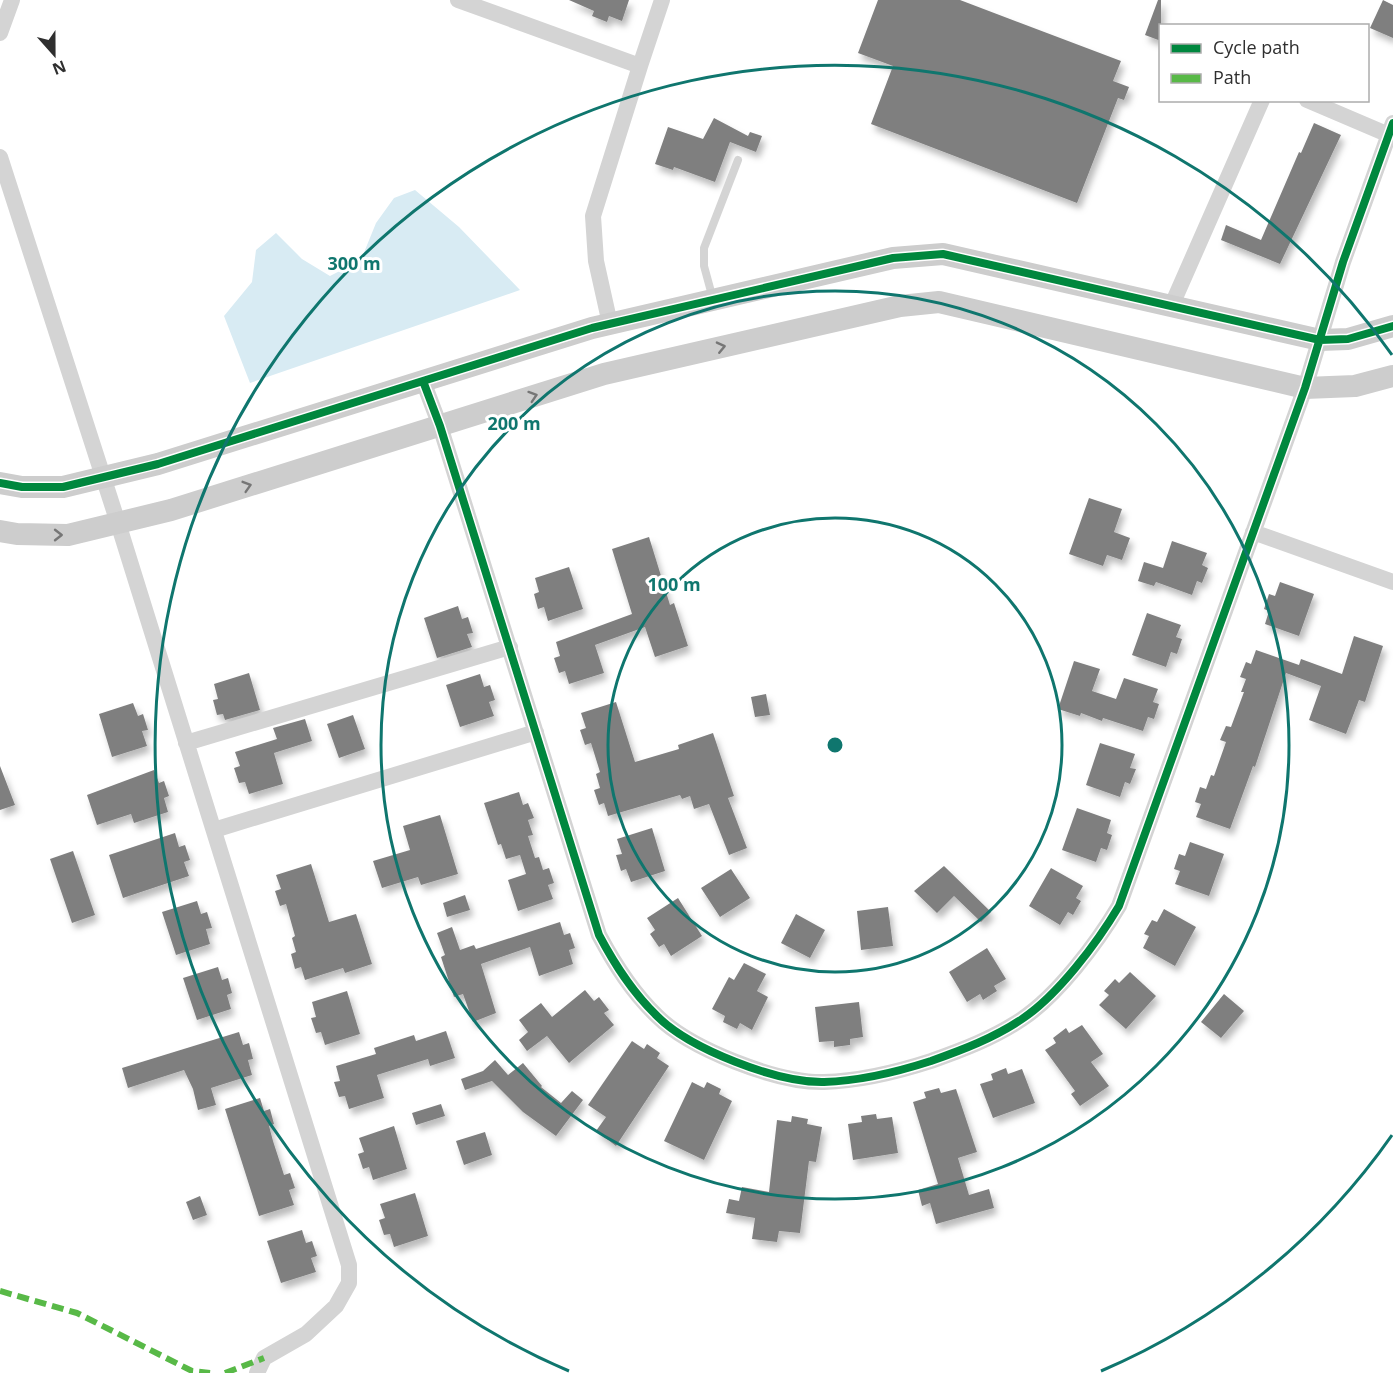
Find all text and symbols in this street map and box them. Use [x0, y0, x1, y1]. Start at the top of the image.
north arrow [24, 24, 84, 84]
legend [1159, 24, 1369, 102]
text: Cycle path [1213, 35, 1300, 59]
text: N [49, 55, 69, 81]
text: Path [1213, 65, 1251, 89]
text: 300 m [327, 251, 381, 275]
one-way arrow [716, 341, 726, 354]
one-way arrow [527, 391, 538, 404]
text: 200 m [487, 411, 541, 435]
one-way arrow [241, 481, 252, 494]
one-way arrow [54, 529, 63, 541]
text: 100 m [647, 572, 701, 596]
centre of rings [825, 735, 845, 755]

